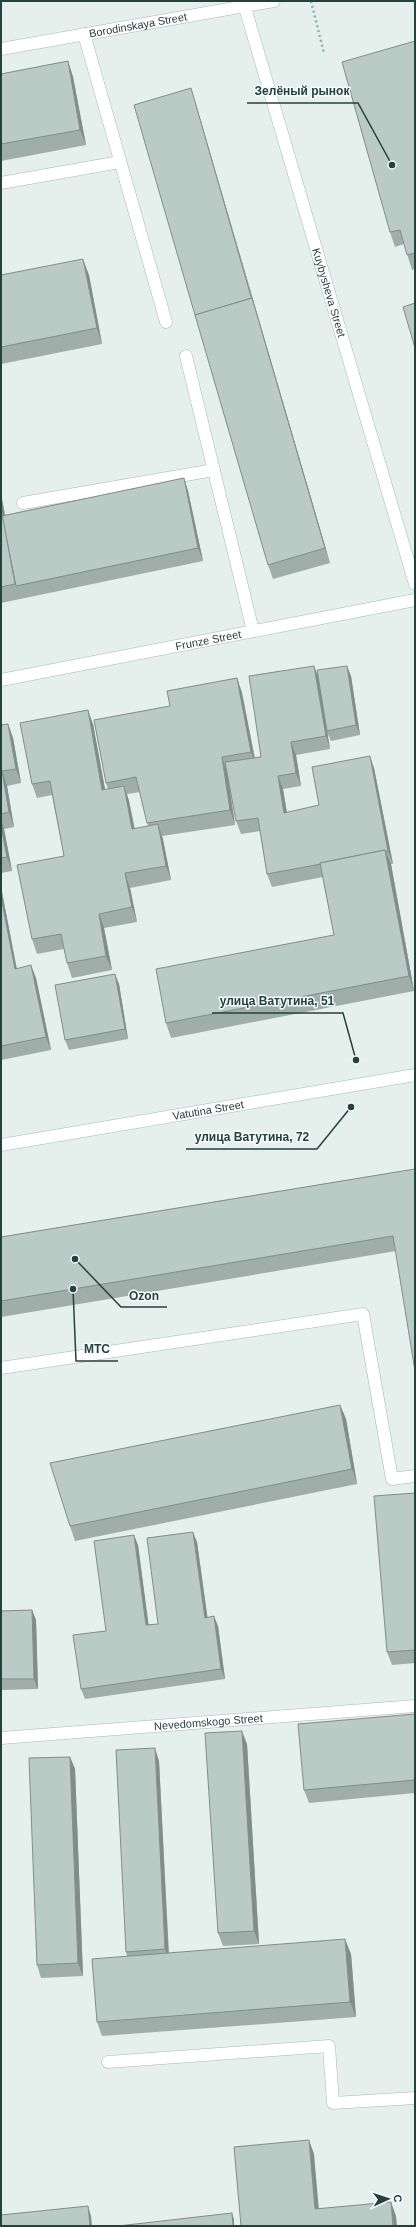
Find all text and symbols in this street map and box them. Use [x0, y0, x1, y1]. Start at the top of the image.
street label: Borodinskaya Street [88, 10, 188, 39]
callout: Зелёный рынок [247, 79, 358, 103]
text: Зелёный рынок [255, 84, 350, 98]
street label: Kuybysheva Street [310, 247, 348, 339]
street label: Frunze Street [174, 628, 242, 652]
callout: улица Ватутина, 51 [212, 989, 343, 1013]
text: улица Ватутина, 51 [220, 994, 335, 1008]
street label: Vatutina Street [172, 1098, 245, 1122]
callout: улица Ватутина, 72 [186, 1125, 317, 1149]
text: улица Ватутина, 72 [195, 1130, 310, 1144]
callout: Ozon [121, 1283, 167, 1307]
text: Ozon [129, 1289, 159, 1303]
callout: МТС [76, 1337, 118, 1361]
text: МТС [84, 1342, 110, 1356]
street label: Nevedomskogo Street [154, 1712, 263, 1732]
north arrow [368, 2179, 408, 2219]
text: С [392, 2194, 404, 2203]

